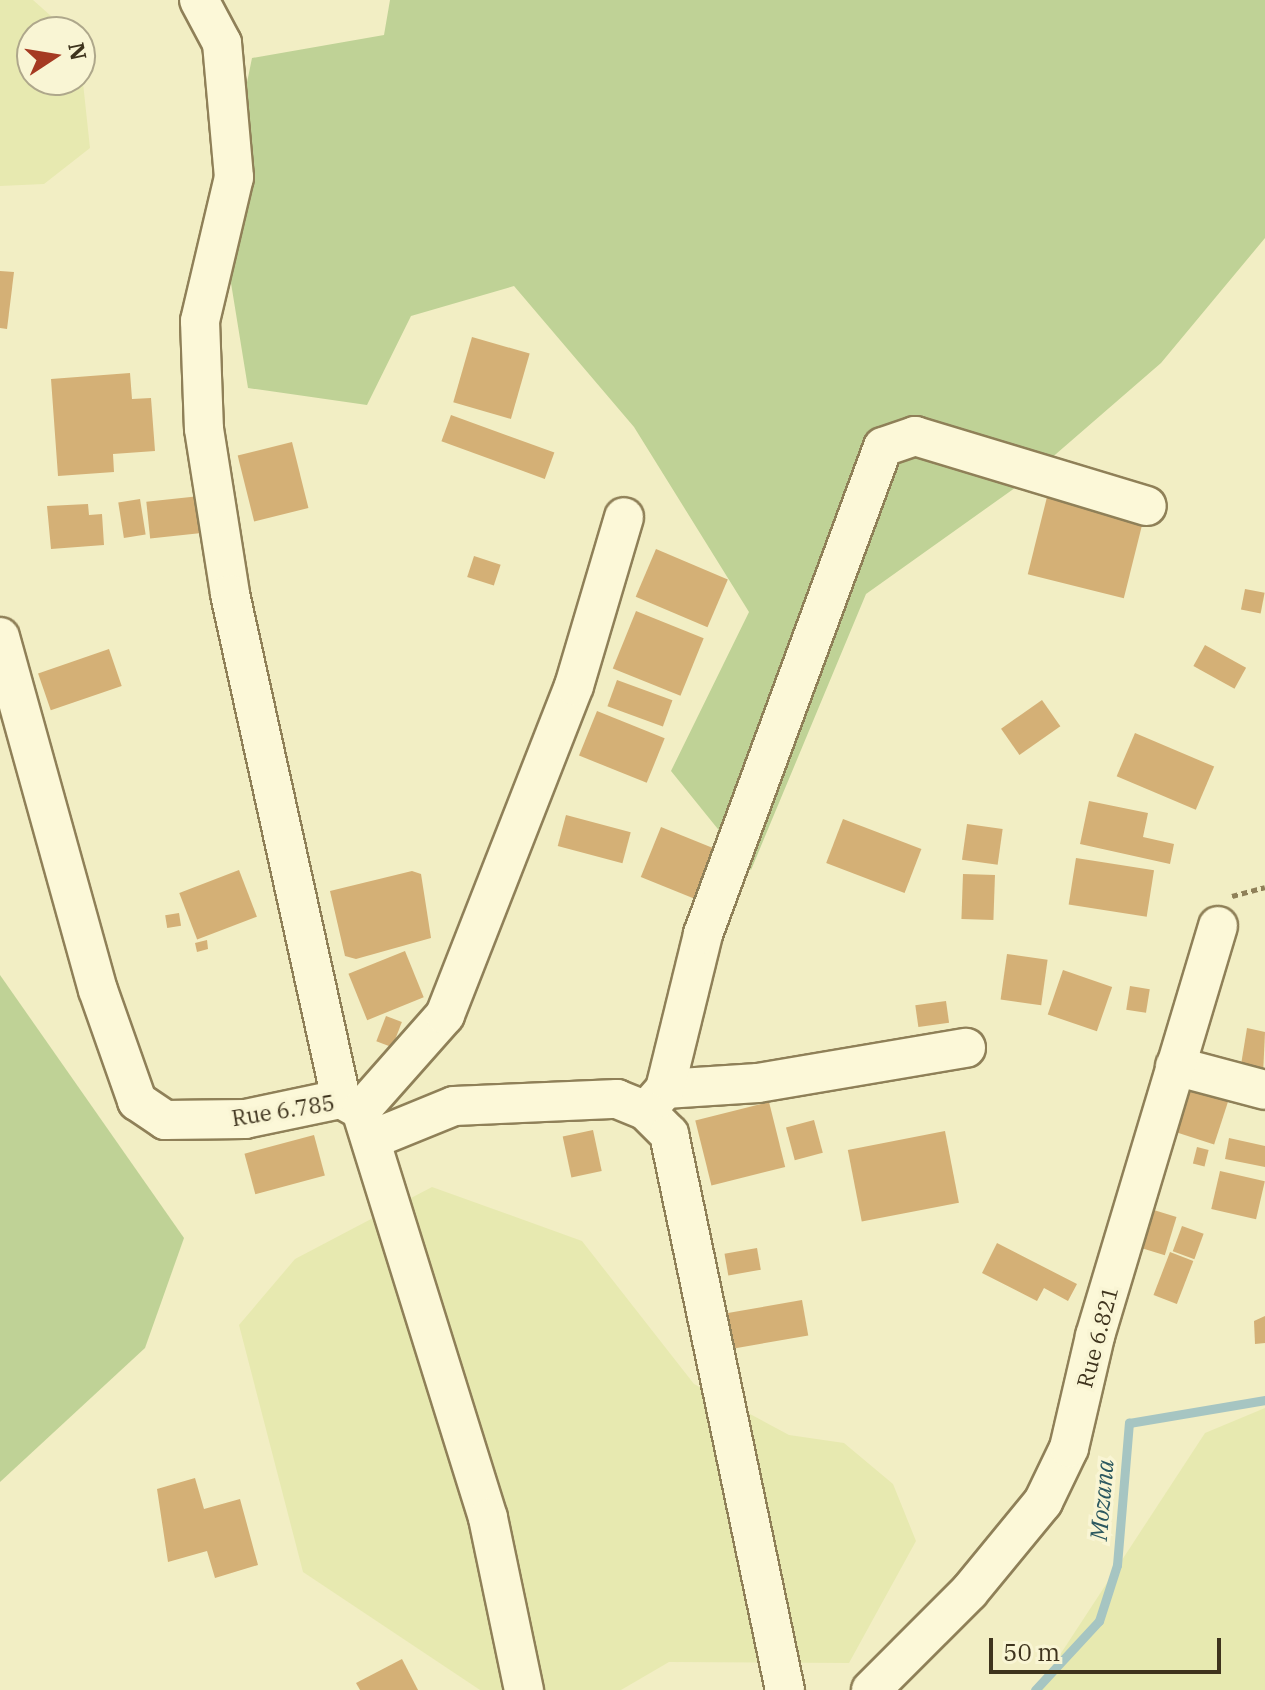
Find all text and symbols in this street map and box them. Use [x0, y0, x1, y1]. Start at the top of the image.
north arrow [16, 16, 96, 96]
text: N [62, 40, 94, 63]
street label: Rue 6.785 [230, 1089, 336, 1131]
street label: Rue 6.821 [1071, 1283, 1123, 1391]
water label: Mozana [1084, 1458, 1120, 1542]
scale bar [993, 1622, 1225, 1672]
text: 50 m [1003, 1636, 1060, 1668]

